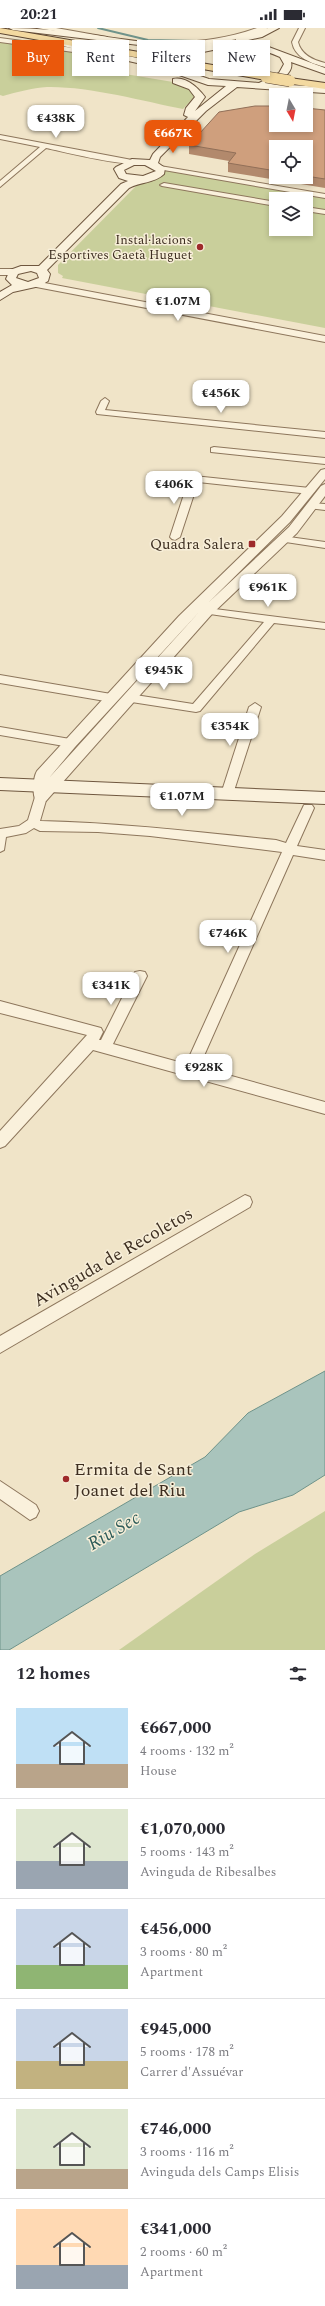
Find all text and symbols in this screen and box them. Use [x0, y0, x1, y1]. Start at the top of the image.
text: 20:21 [20, 3, 58, 26]
chip: Buy [12, 40, 64, 76]
chip: Rent [72, 40, 129, 76]
chip: Filters [137, 40, 205, 76]
chip: New [213, 40, 270, 76]
north arrow [269, 88, 313, 132]
map controls [269, 88, 313, 236]
pin: €438K [28, 105, 84, 139]
text: €438K [36, 108, 76, 128]
pin: €667K [145, 120, 201, 154]
text: €667K [153, 123, 193, 143]
button: locate [269, 140, 313, 184]
button: layers [269, 192, 313, 236]
place label: Instal·lacions Esportives Gaetà Huguet [48, 230, 192, 265]
marker: Instal·lacions Esportives Gaetà Huguet [195, 242, 205, 252]
pin: €1.07M [145, 288, 211, 322]
text: €1.07M [155, 291, 201, 311]
pin: €456K [193, 380, 249, 414]
text: €456K [201, 383, 241, 403]
pin: €406K [146, 471, 202, 505]
text: €406K [154, 474, 194, 494]
place label: Quadra Salera [150, 533, 245, 556]
marker: Quadra Salera [247, 539, 257, 549]
pin: €961K [240, 574, 296, 608]
text: €961K [248, 577, 288, 597]
pin: €945K [136, 657, 192, 691]
text: €945K [144, 660, 184, 680]
pin: €354K [202, 713, 258, 747]
text: €354K [210, 716, 250, 736]
pin: €1.07M [149, 783, 215, 817]
text: €1.07M [159, 786, 205, 806]
pin: €746K [200, 920, 256, 954]
text: €746K [208, 923, 248, 943]
pin: €341K [83, 972, 139, 1006]
text: €341K [91, 975, 131, 995]
pin: €928K [176, 1054, 232, 1088]
text: €928K [184, 1057, 224, 1077]
street label: Avinguda de Recoletos [28, 1200, 198, 1314]
place label: Ermita de Sant Joanet del Riu [74, 1456, 192, 1504]
marker: Ermita de Sant Joanet del Riu [61, 1474, 71, 1484]
water label: Riu Sec [82, 1504, 146, 1558]
text: 12 homes [16, 1661, 90, 1687]
icon: filters [287, 1663, 309, 1685]
text: €667,000 [140, 1715, 211, 1741]
icon: home [48, 1724, 96, 1772]
text: 4 rooms · 132 m² [140, 1741, 234, 1761]
text: House [140, 1761, 177, 1781]
text: €1,070,000 [140, 1816, 225, 1842]
icon: home [48, 1825, 96, 1873]
text: 5 rooms · 143 m² [140, 1842, 234, 1862]
text: Avinguda de Ribesalbes [140, 1862, 276, 1882]
text: €456,000 [140, 1916, 211, 1942]
icon: home [48, 1925, 96, 1973]
text: 3 rooms · 80 m² [140, 1942, 227, 1962]
text: Apartment [140, 1962, 203, 1982]
text: €945,000 [140, 2016, 211, 2042]
icon: home [48, 2025, 96, 2073]
text: 5 rooms · 178 m² [140, 2042, 234, 2062]
text: Carrer d'Assuévar [140, 2062, 243, 2082]
text: €746,000 [140, 2116, 211, 2142]
icon: home [48, 2125, 96, 2173]
text: 3 rooms · 116 m² [140, 2142, 234, 2162]
text: Avinguda dels Camps Elisis [140, 2162, 299, 2182]
text: €341,000 [140, 2216, 211, 2242]
icon: home [48, 2225, 96, 2273]
text: 2 rooms · 60 m² [140, 2242, 227, 2262]
text: Apartment [140, 2262, 203, 2282]

